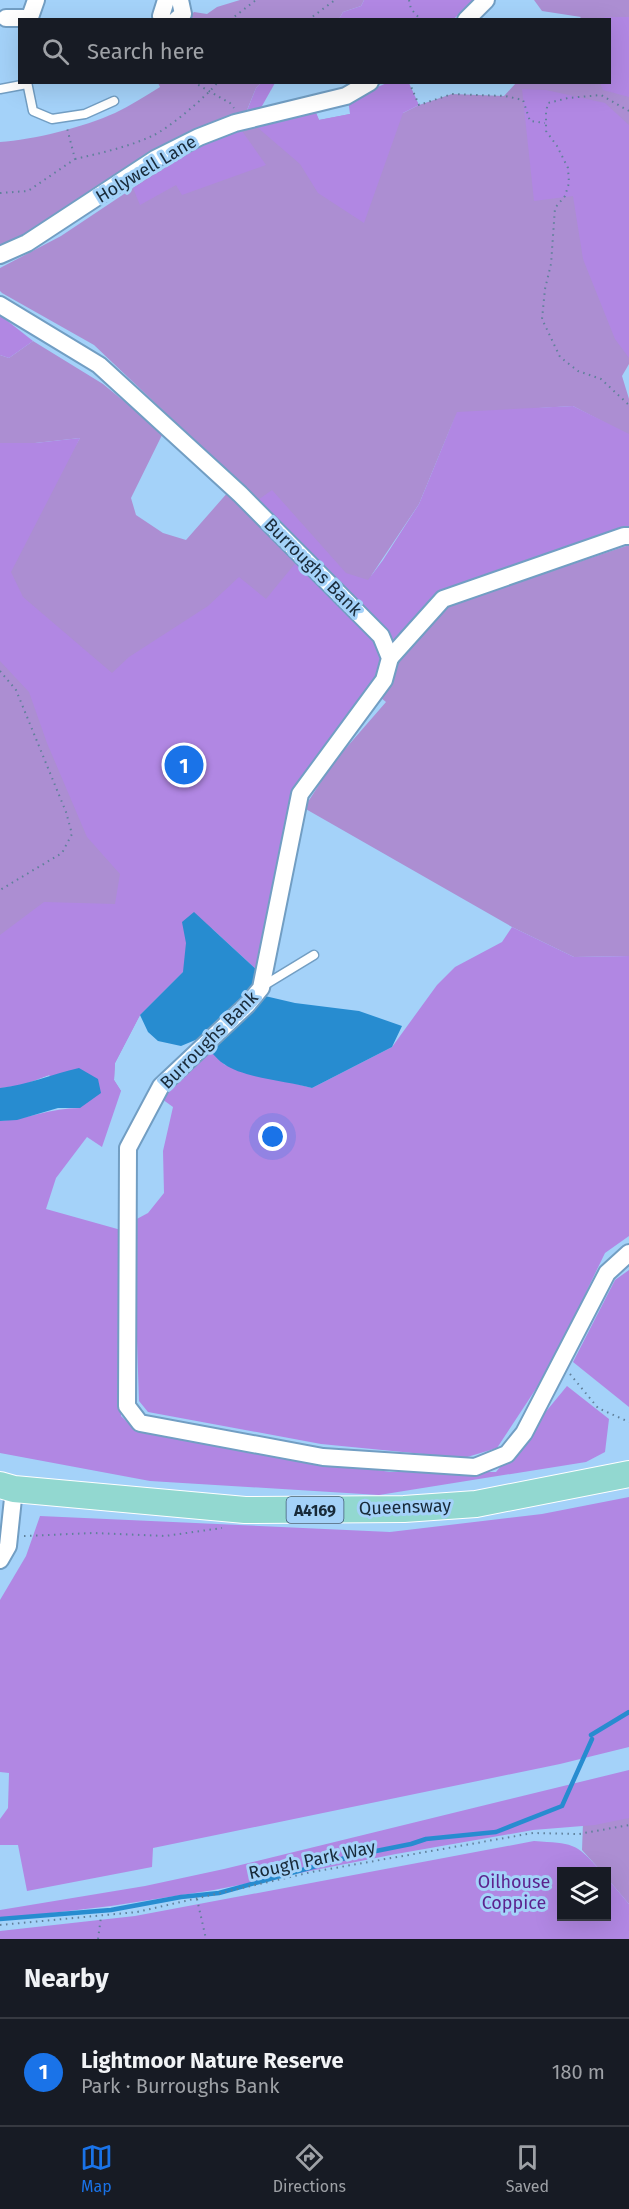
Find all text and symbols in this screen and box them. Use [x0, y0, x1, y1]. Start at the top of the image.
search box [18, 18, 611, 84]
icon: search [39, 35, 72, 68]
text: Search here [87, 38, 205, 65]
street label: Holywell Lane [92, 130, 200, 208]
street label: Burroughs Bank [259, 513, 367, 621]
pin: 1 [164, 742, 204, 788]
street label: Burroughs Bank [155, 986, 263, 1094]
your location [258, 1122, 287, 1151]
street label: Queensway [358, 1494, 452, 1520]
road number: A4169 [286, 1497, 344, 1523]
street label: Rough Park Way [247, 1836, 378, 1884]
map controls [557, 1867, 611, 1921]
button: layers [557, 1867, 611, 1921]
park label: Oilhouse Coppice [478, 1871, 550, 1914]
text: Nearby [24, 1963, 109, 1994]
text: Lightmoor Nature Reserve [81, 2047, 344, 2074]
text: 1 [39, 2060, 48, 2084]
text: 180 m [552, 2060, 605, 2084]
text: Park · Burroughs Bank [81, 2074, 279, 2098]
tab: Map [80, 2141, 113, 2196]
tab: Directions [273, 2141, 346, 2196]
tab: Saved [506, 2141, 549, 2196]

